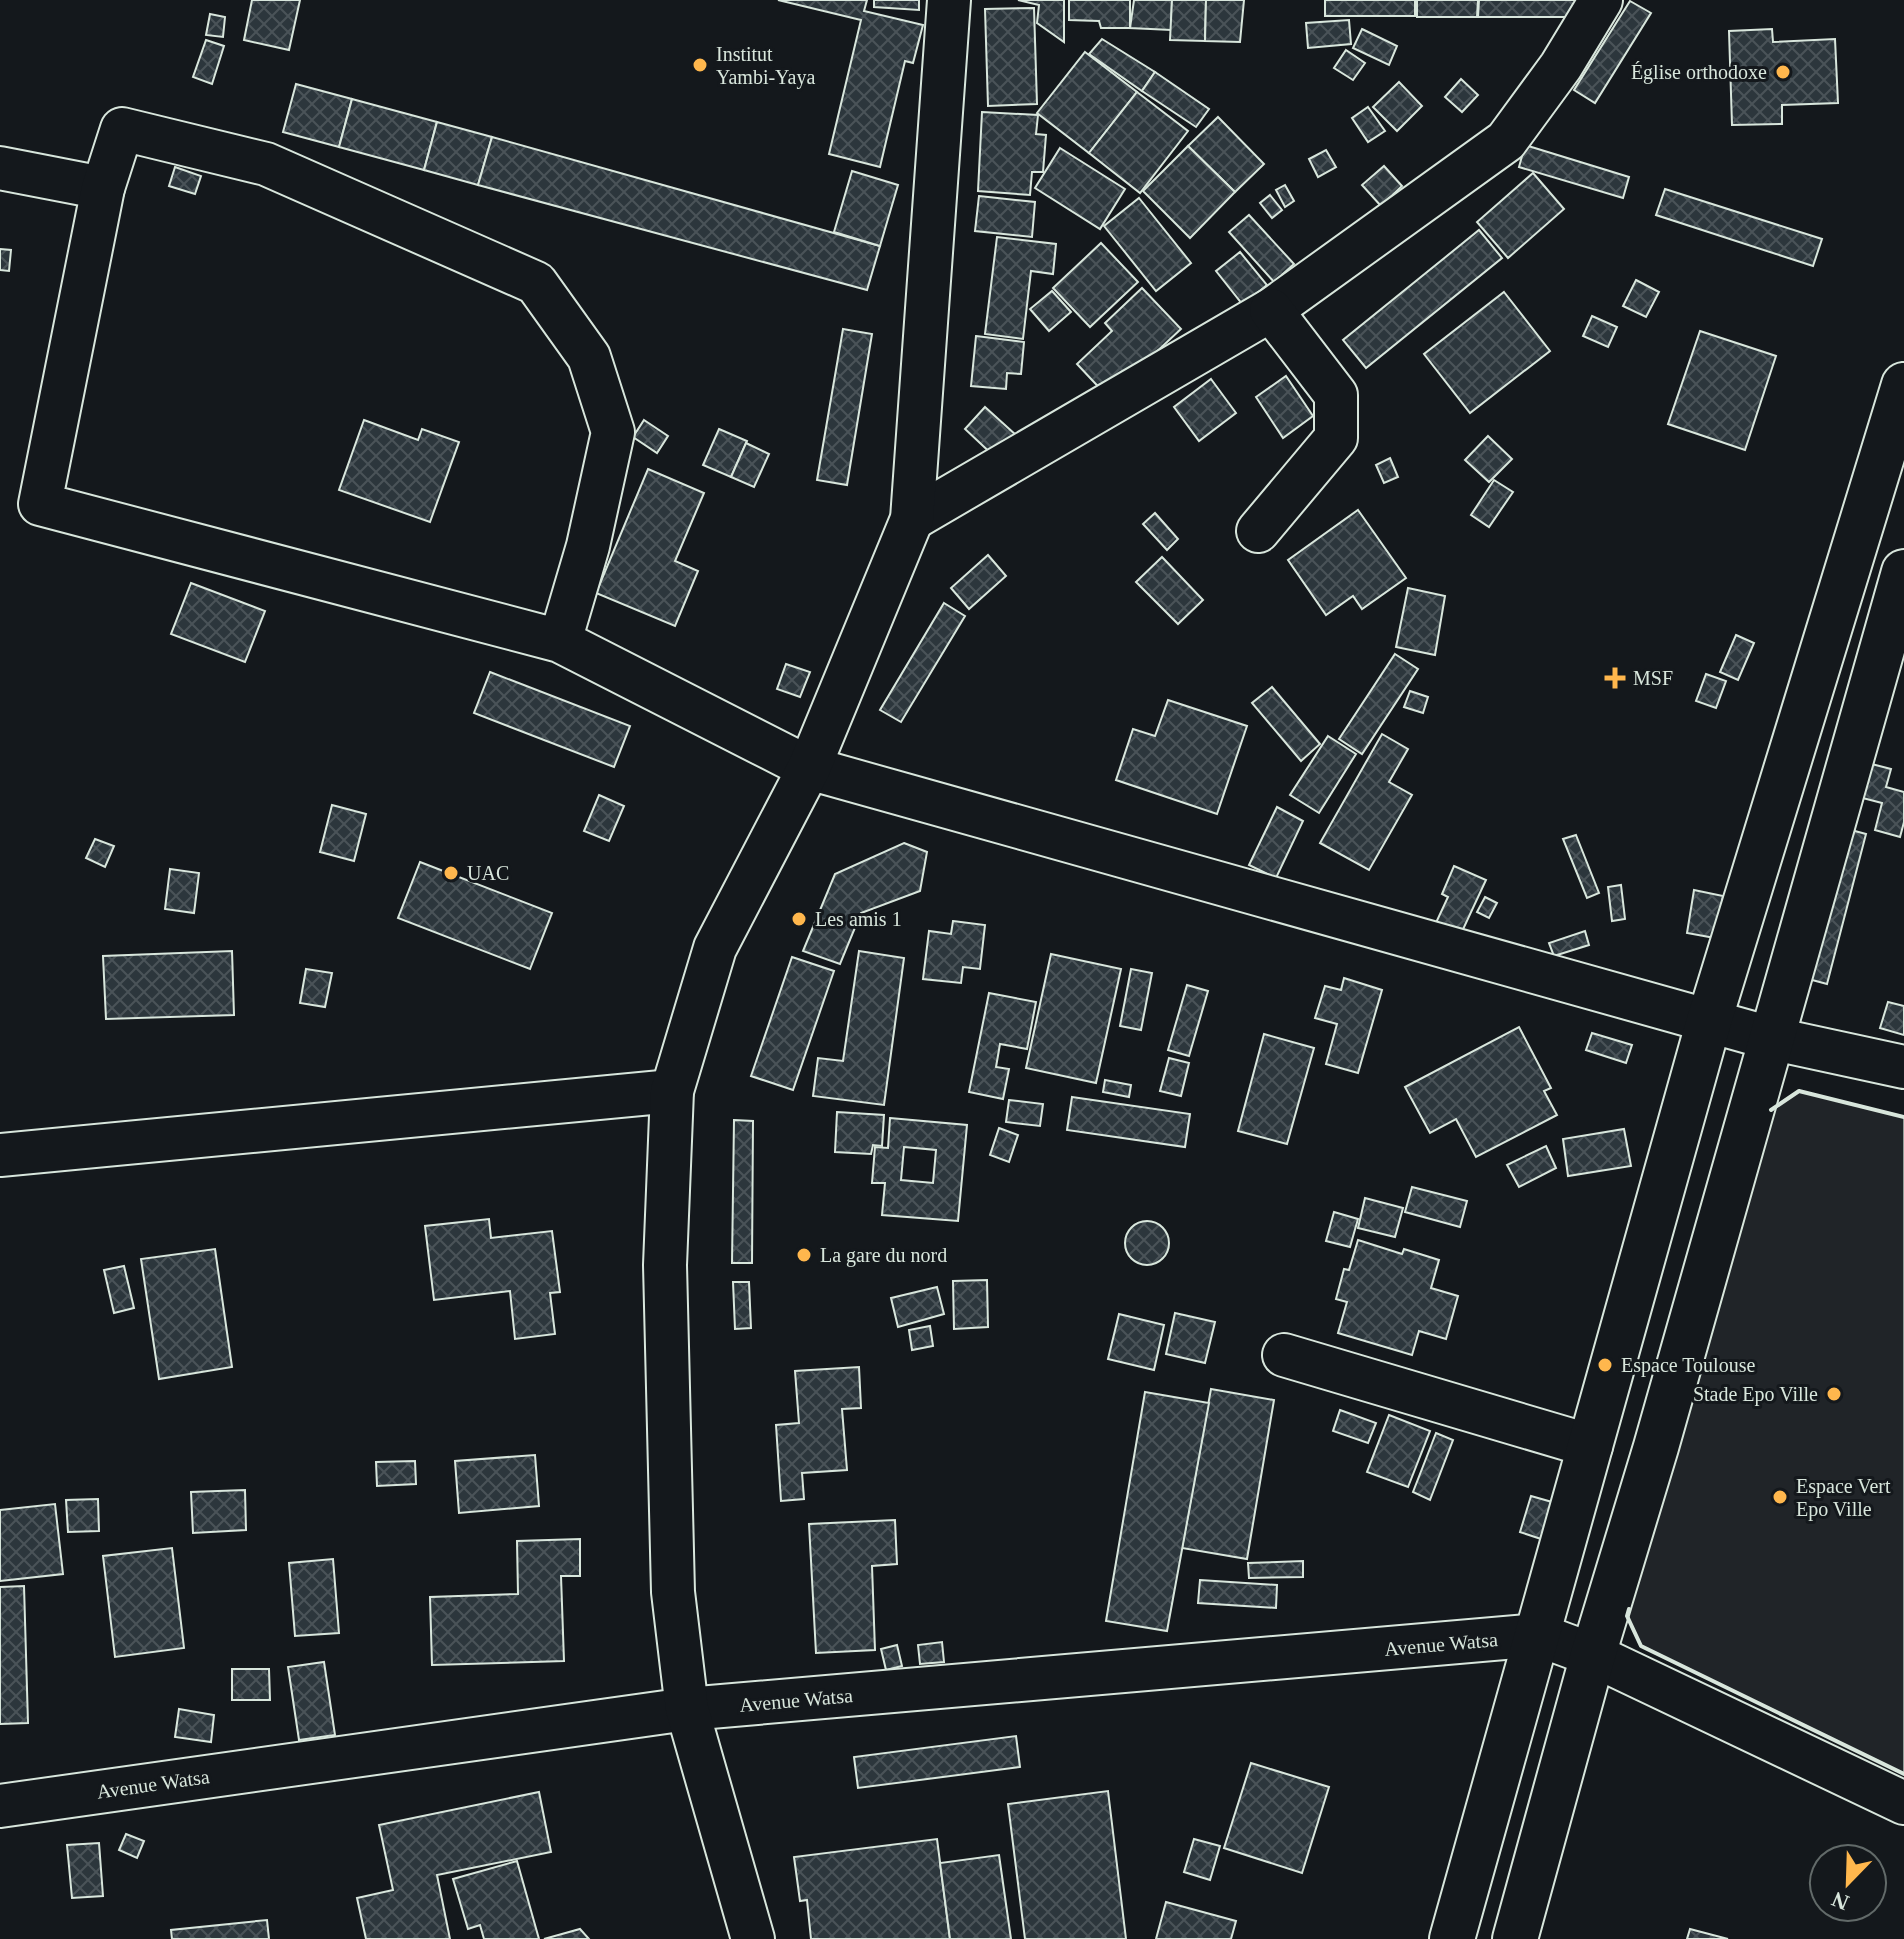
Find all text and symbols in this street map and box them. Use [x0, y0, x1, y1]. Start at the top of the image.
place label: Institut Yambi-Yaya [716, 43, 815, 89]
marker: Institut Yambi-Yaya [691, 56, 709, 74]
place label: Église orthodoxe [1631, 61, 1767, 84]
marker: Église orthodoxe [1774, 63, 1792, 81]
marker: MSF [1604, 667, 1626, 689]
place label: MSF [1633, 667, 1673, 689]
place label: UAC [467, 862, 509, 884]
marker: UAC [442, 864, 460, 882]
place label: Les amis 1 [815, 908, 902, 930]
marker: Les amis 1 [790, 910, 808, 928]
place label: La gare du nord [820, 1244, 947, 1267]
marker: La gare du nord [795, 1246, 813, 1264]
place label: Espace Toulouse [1621, 1354, 1755, 1377]
marker: Espace Toulouse [1596, 1356, 1614, 1374]
place label: Stade Epo Ville [1693, 1383, 1818, 1406]
marker: Stade Epo Ville [1825, 1385, 1843, 1403]
place label: Espace Vert Epo Ville [1796, 1475, 1891, 1521]
marker: Espace Vert Epo Ville [1771, 1488, 1789, 1506]
street label: Avenue Watsa [1383, 1628, 1499, 1660]
street label: Avenue Watsa [738, 1684, 854, 1716]
street label: Avenue Watsa [95, 1765, 211, 1803]
north arrow [1808, 1843, 1888, 1923]
text: N [1828, 1886, 1853, 1916]

